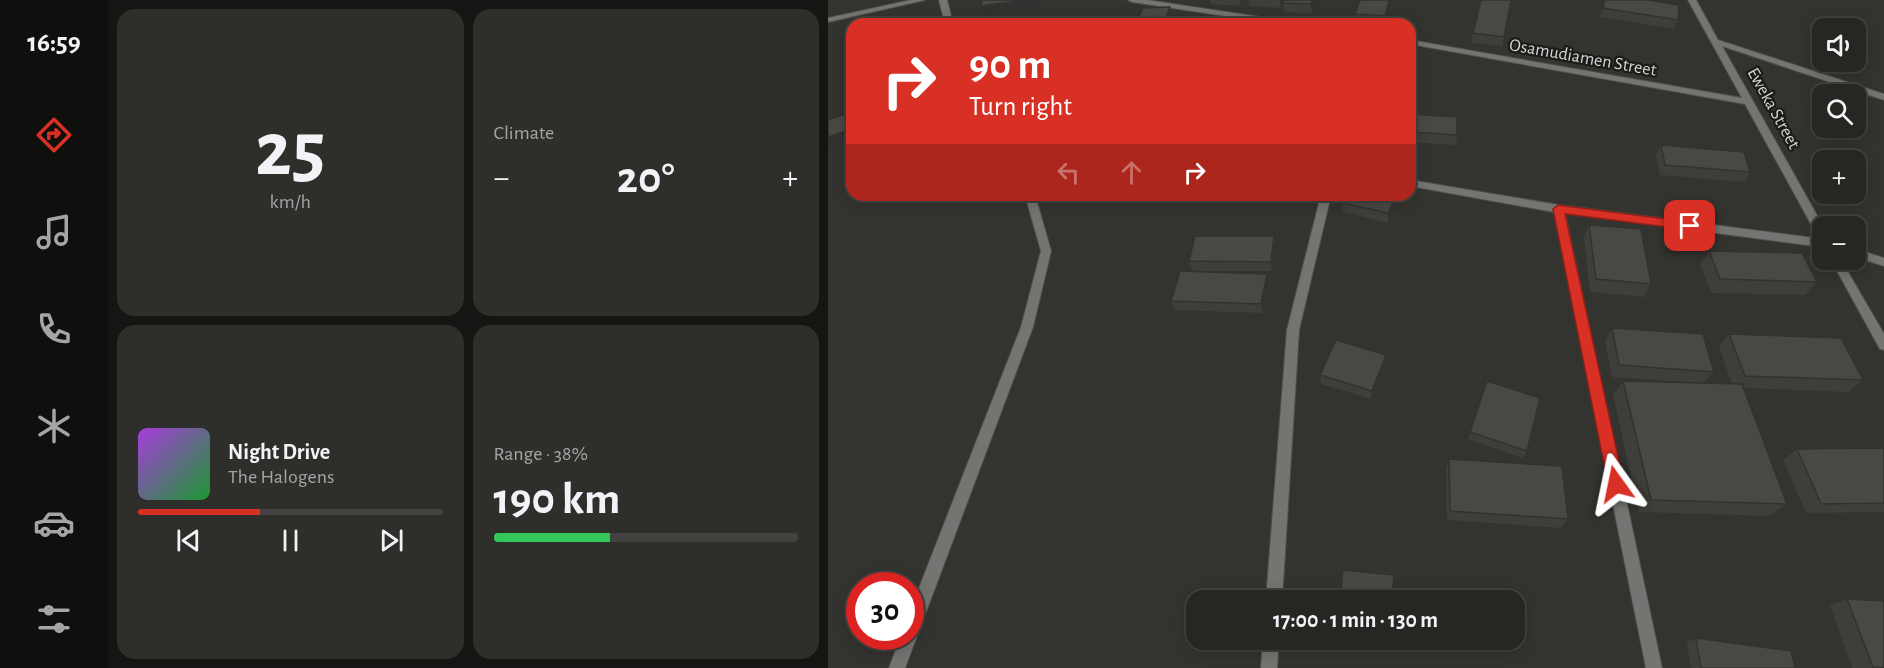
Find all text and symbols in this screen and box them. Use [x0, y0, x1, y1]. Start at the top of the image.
map controls [1812, 18, 1866, 270]
button: sound [1812, 18, 1866, 72]
text: 16:59 [27, 29, 81, 56]
street label: Osamudiamen Street [1508, 36, 1658, 80]
icon: right [870, 42, 948, 120]
text: 90 m [969, 44, 1051, 86]
street label: Eweka Street [1743, 65, 1803, 152]
button: search [1812, 84, 1866, 138]
text: Turn right [969, 93, 1072, 120]
text: 25 [255, 112, 325, 190]
icon: directions [33, 114, 75, 156]
text: Climate [494, 123, 554, 143]
button: + [1812, 150, 1866, 204]
text: 20° [617, 156, 675, 201]
icon: left [1052, 156, 1085, 189]
icon: ahead [1115, 156, 1148, 189]
icon: right [1178, 156, 1211, 189]
text: − [494, 162, 509, 195]
text: + [782, 162, 798, 195]
text: km/h [270, 192, 311, 212]
pin [1664, 200, 1715, 251]
icon: arrive [1673, 209, 1706, 242]
icon: music [33, 211, 75, 253]
button: − [1812, 216, 1866, 270]
icon: phone [33, 308, 75, 350]
icon: climate [33, 405, 75, 447]
text: Night Drive [228, 441, 330, 463]
text: Range · 38% [494, 444, 588, 464]
position arrow [1584, 452, 1648, 516]
text: The Halogens [228, 467, 334, 487]
text: 190 km [494, 477, 620, 522]
icon: car [33, 502, 75, 544]
icon: previous [172, 524, 205, 557]
icon: pause [274, 524, 307, 557]
icon: next [375, 524, 408, 557]
speed limit sign: 30 [846, 572, 924, 650]
icon: filters [33, 598, 75, 640]
text: 17:00 · 1 min · 130 m [1273, 609, 1438, 631]

